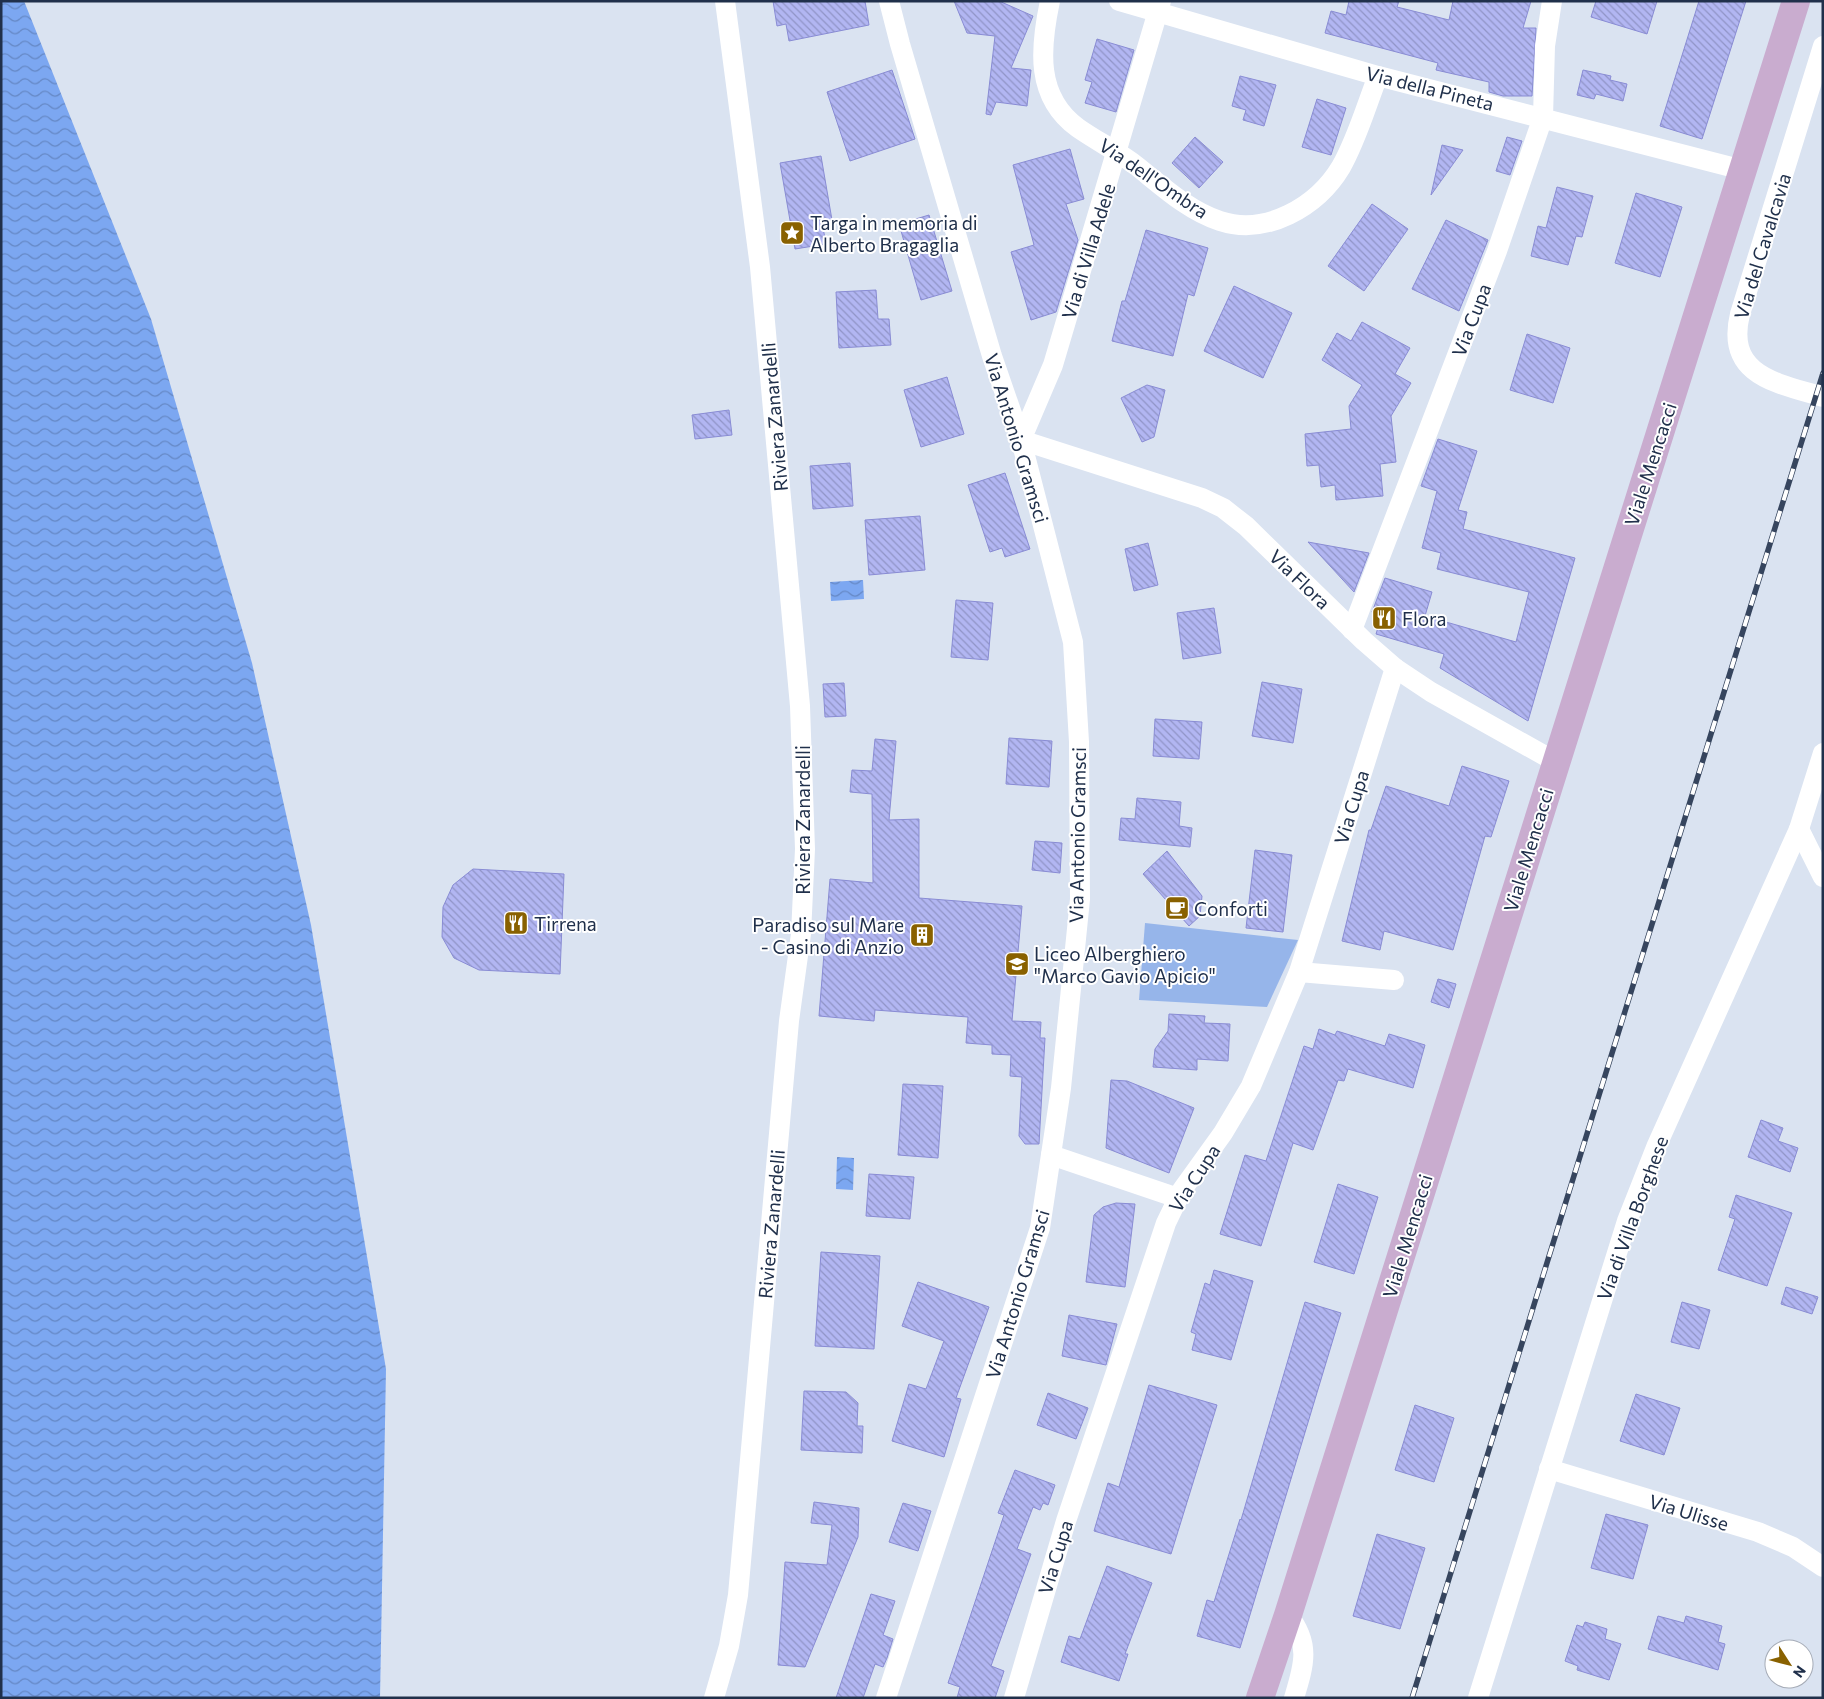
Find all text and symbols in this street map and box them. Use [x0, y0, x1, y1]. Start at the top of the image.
street label: Via della Pineta [1364, 61, 1496, 115]
street label: Via dell'Ombra [1095, 133, 1213, 223]
street label: Via del Cavalcavia [1729, 170, 1795, 322]
street label: Via di Villa Adele [1056, 180, 1120, 322]
place label: Targa in memoria di Alberto Bragaglia [810, 211, 978, 256]
place icon: Targa in memoria di Alberto Bragaglia [779, 220, 805, 246]
street label: Via Cupa [1447, 280, 1495, 360]
street label: Riviera Zanardelli [756, 342, 792, 492]
street label: Via Antonio Gramsci [980, 350, 1054, 526]
street label: Viale Mencacci [1619, 399, 1681, 529]
street label: Via Flora [1265, 544, 1335, 614]
restaurant icon: Flora [1371, 605, 1397, 631]
place label: Flora [1402, 607, 1446, 630]
street label: Riviera Zanardelli [791, 745, 814, 895]
street label: Via Antonio Gramsci [1064, 747, 1090, 923]
street label: Via Cupa [1329, 767, 1373, 847]
street label: Viale Mencacci [1498, 785, 1558, 915]
cafe icon: Conforti [1164, 895, 1190, 921]
place label: Conforti [1194, 897, 1268, 920]
restaurant icon: Tirrena [503, 910, 529, 936]
place label: Tirrena [534, 912, 597, 935]
place label: Paradiso sul Mare - Casino di Anzio [752, 913, 904, 958]
building icon: Paradiso sul Mare - Casino di Anzio [909, 922, 935, 948]
place label: Liceo Alberghiero "Marco Gavio Apicio" [1034, 942, 1216, 987]
school or university icon: Liceo Alberghiero "Marco Gavio Apicio" [1004, 951, 1030, 977]
street label: Via di Villa Borghese [1592, 1133, 1672, 1303]
street label: Via Cupa [1164, 1140, 1224, 1216]
street label: Riviera Zanardelli [753, 1149, 789, 1299]
street label: Viale Mencacci [1377, 1171, 1437, 1301]
street label: Via Antonio Gramsci [980, 1206, 1054, 1382]
street label: Via Ulisse [1646, 1489, 1732, 1535]
street label: Via Cupa [1033, 1517, 1077, 1597]
north arrow [1764, 1639, 1814, 1689]
text: N [1790, 1663, 1810, 1681]

